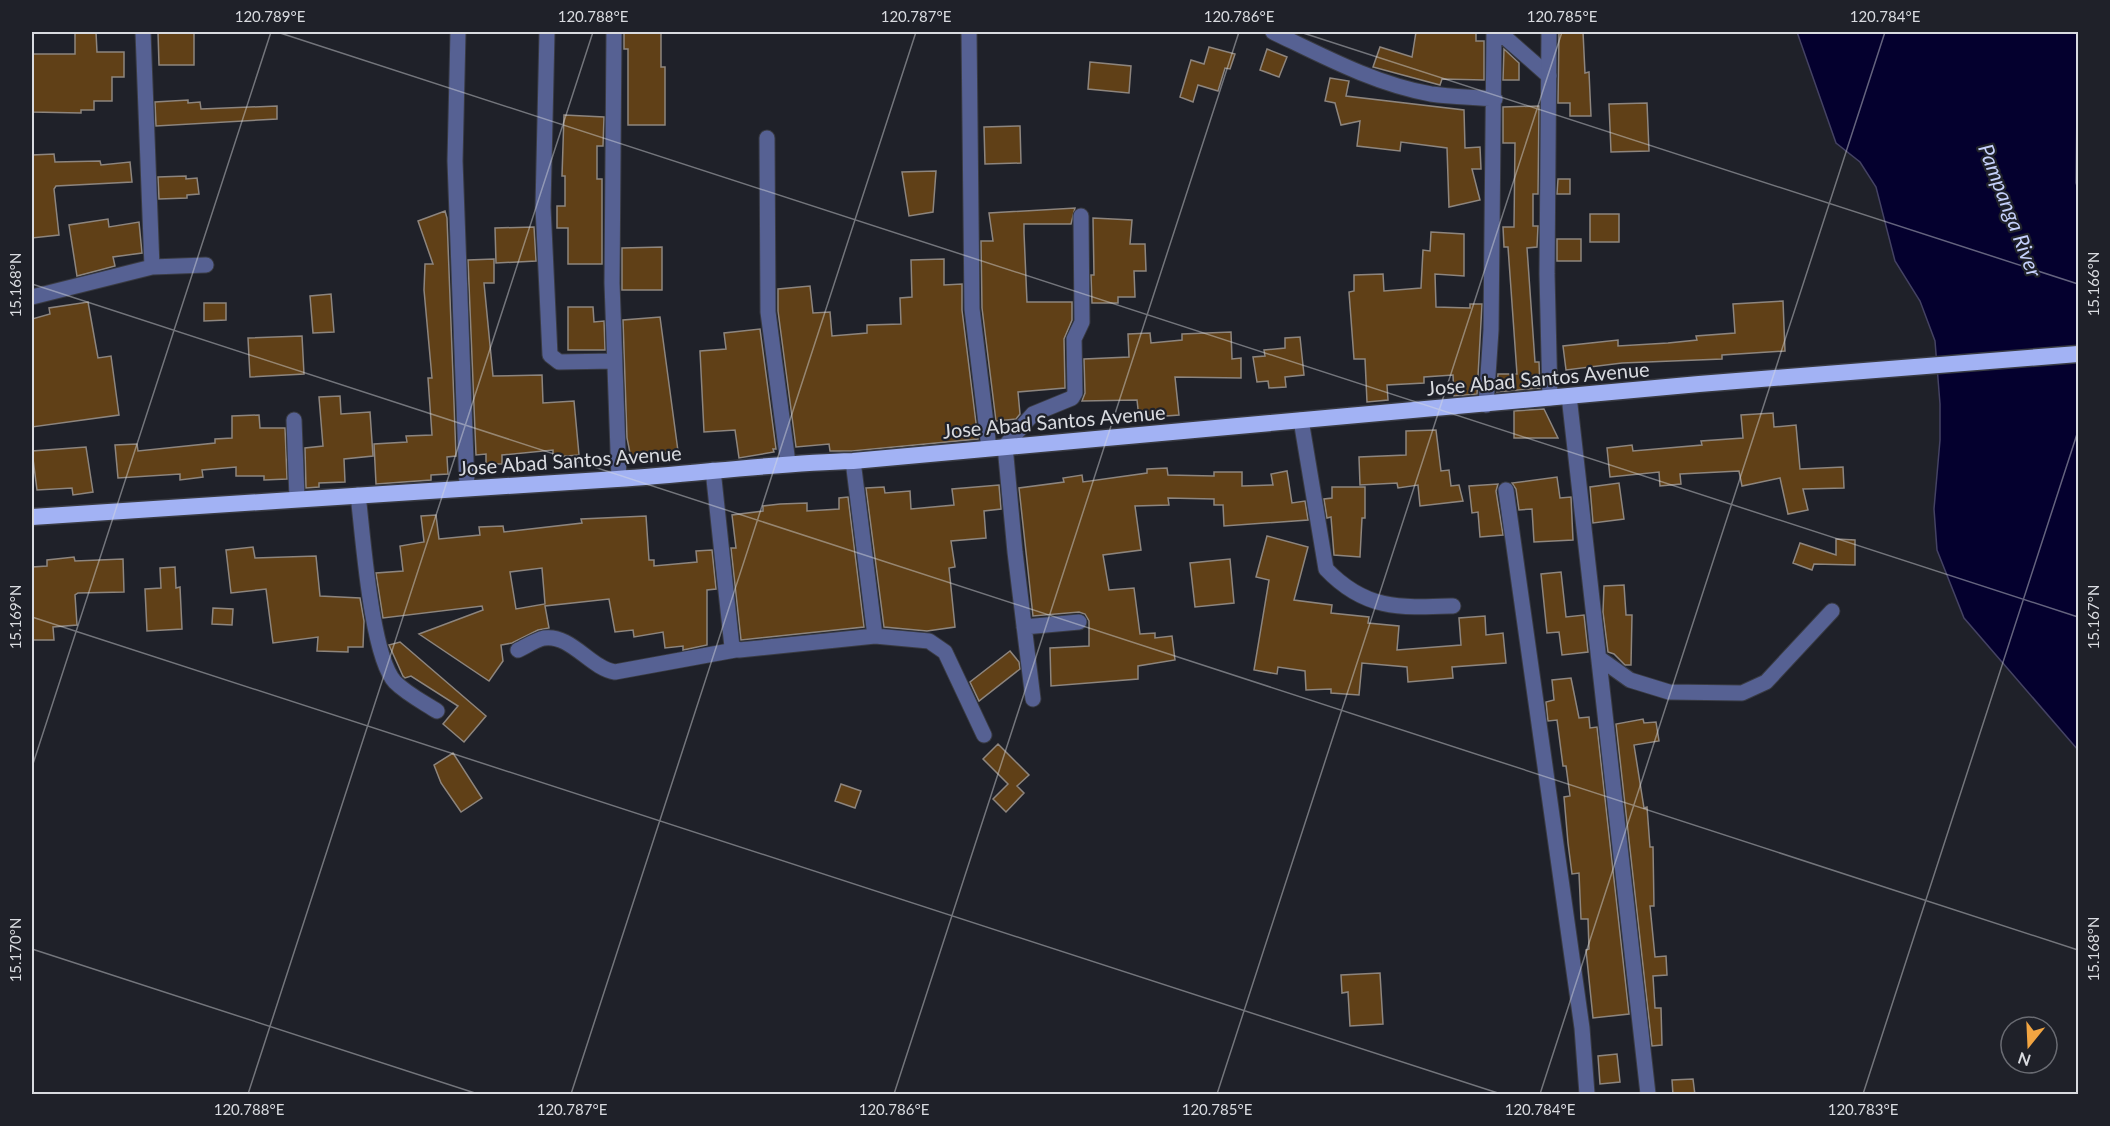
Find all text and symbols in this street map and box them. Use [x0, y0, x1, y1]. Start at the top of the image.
text: 120.789°E [235, 7, 305, 25]
text: 120.788°E [558, 7, 628, 25]
text: 120.787°E [881, 7, 951, 25]
text: 120.786°E [1204, 7, 1274, 25]
text: 120.785°E [1527, 7, 1597, 25]
text: 120.784°E [1850, 7, 1920, 25]
water label: Pampanga River [1974, 140, 2048, 281]
text: 15.166°N [2084, 252, 2102, 316]
text: 15.168°N [6, 253, 24, 317]
street label: Jose Abad Santos Avenue [1426, 356, 1650, 400]
street label: Jose Abad Santos Avenue [942, 399, 1166, 443]
street label: Jose Abad Santos Avenue [458, 440, 682, 480]
text: 15.169°N [6, 585, 24, 649]
text: 15.167°N [2084, 585, 2102, 649]
text: 15.168°N [2084, 917, 2102, 981]
text: 15.170°N [6, 918, 24, 982]
north arrow [1999, 1015, 2059, 1075]
text: N [2015, 1049, 2033, 1071]
text: 120.788°E [214, 1100, 284, 1118]
text: 120.787°E [537, 1100, 607, 1118]
text: 120.786°E [859, 1100, 929, 1118]
text: 120.785°E [1182, 1100, 1252, 1118]
text: 120.784°E [1505, 1100, 1575, 1118]
text: 120.783°E [1828, 1100, 1898, 1118]

